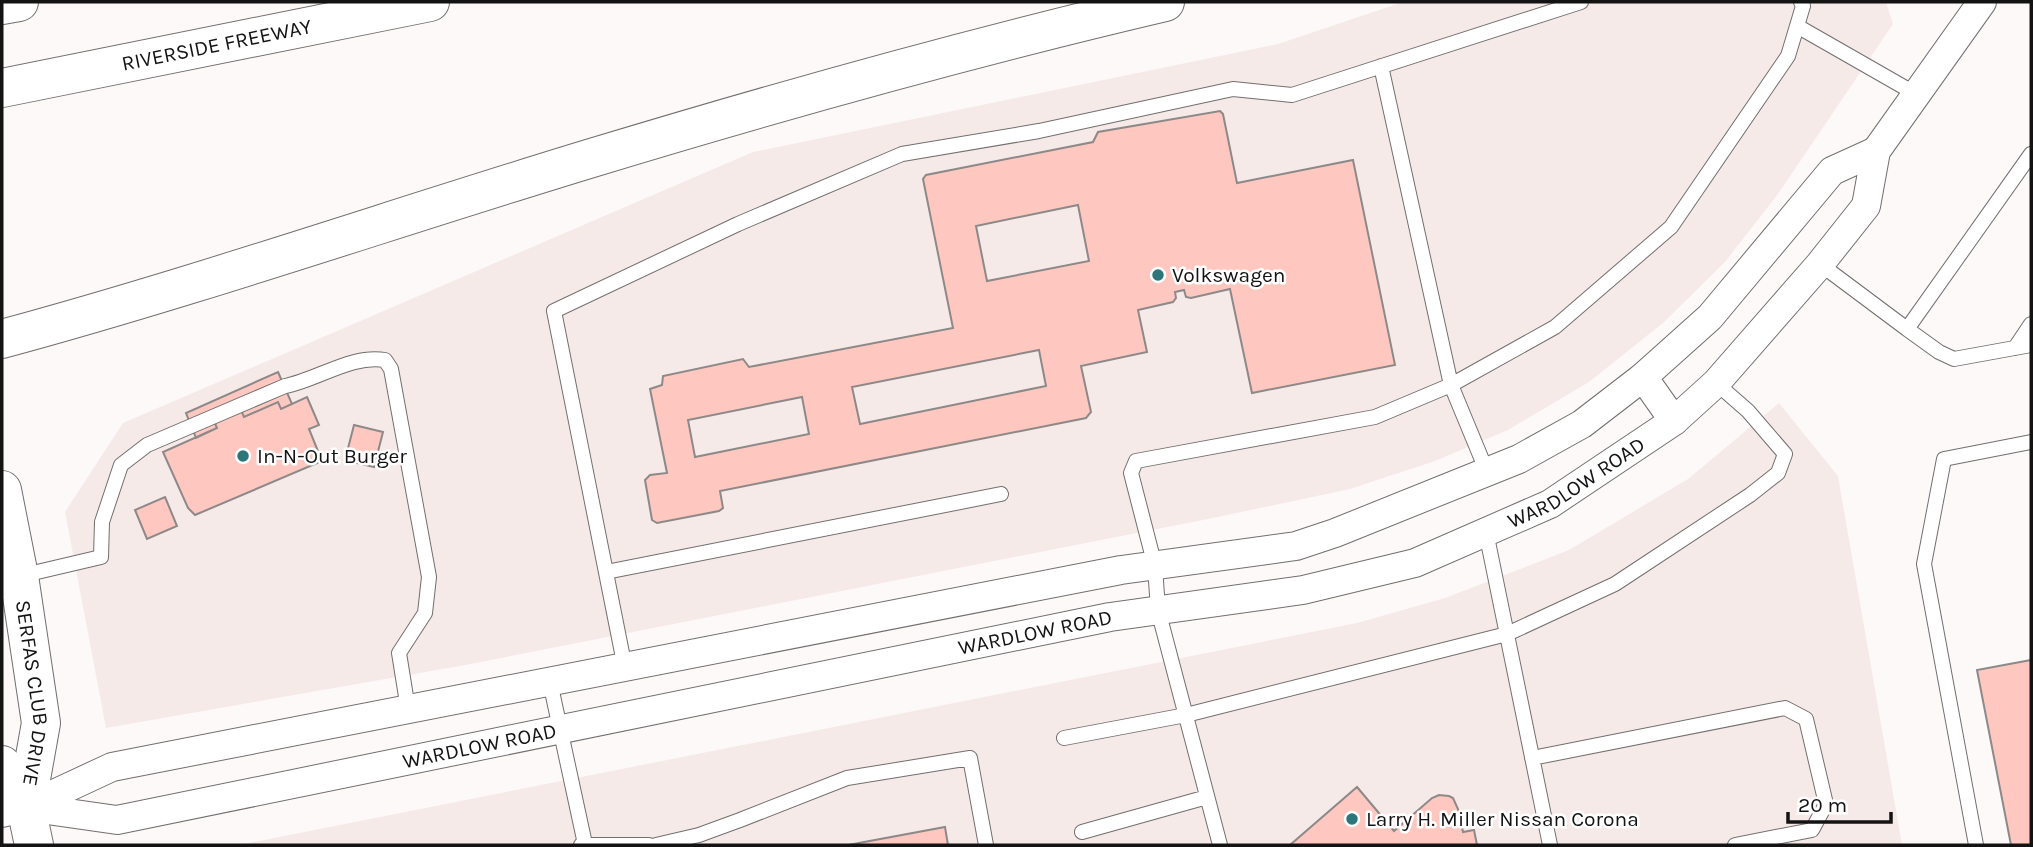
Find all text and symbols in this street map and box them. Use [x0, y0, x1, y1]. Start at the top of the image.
street label: RIVERSIDE FREEWAY [120, 14, 314, 76]
place label: Volkswagen [1172, 263, 1285, 287]
marker: Volkswagen [1150, 267, 1166, 283]
street label: WARDLOW ROAD [1504, 432, 1649, 533]
place label: In-N-Out Burger [257, 444, 407, 468]
marker: In-N-Out Burger [235, 448, 251, 464]
street label: SERFAS CLUB DRIVE [11, 598, 53, 788]
street label: WARDLOW ROAD [956, 605, 1114, 660]
street label: WARDLOW ROAD [401, 718, 559, 773]
scale bar [1788, 780, 1891, 824]
text: 20 m [1798, 793, 1847, 817]
place label: Larry H. Miller Nissan Corona [1366, 807, 1639, 831]
marker: Larry H. Miller Nissan Corona [1344, 811, 1360, 827]

